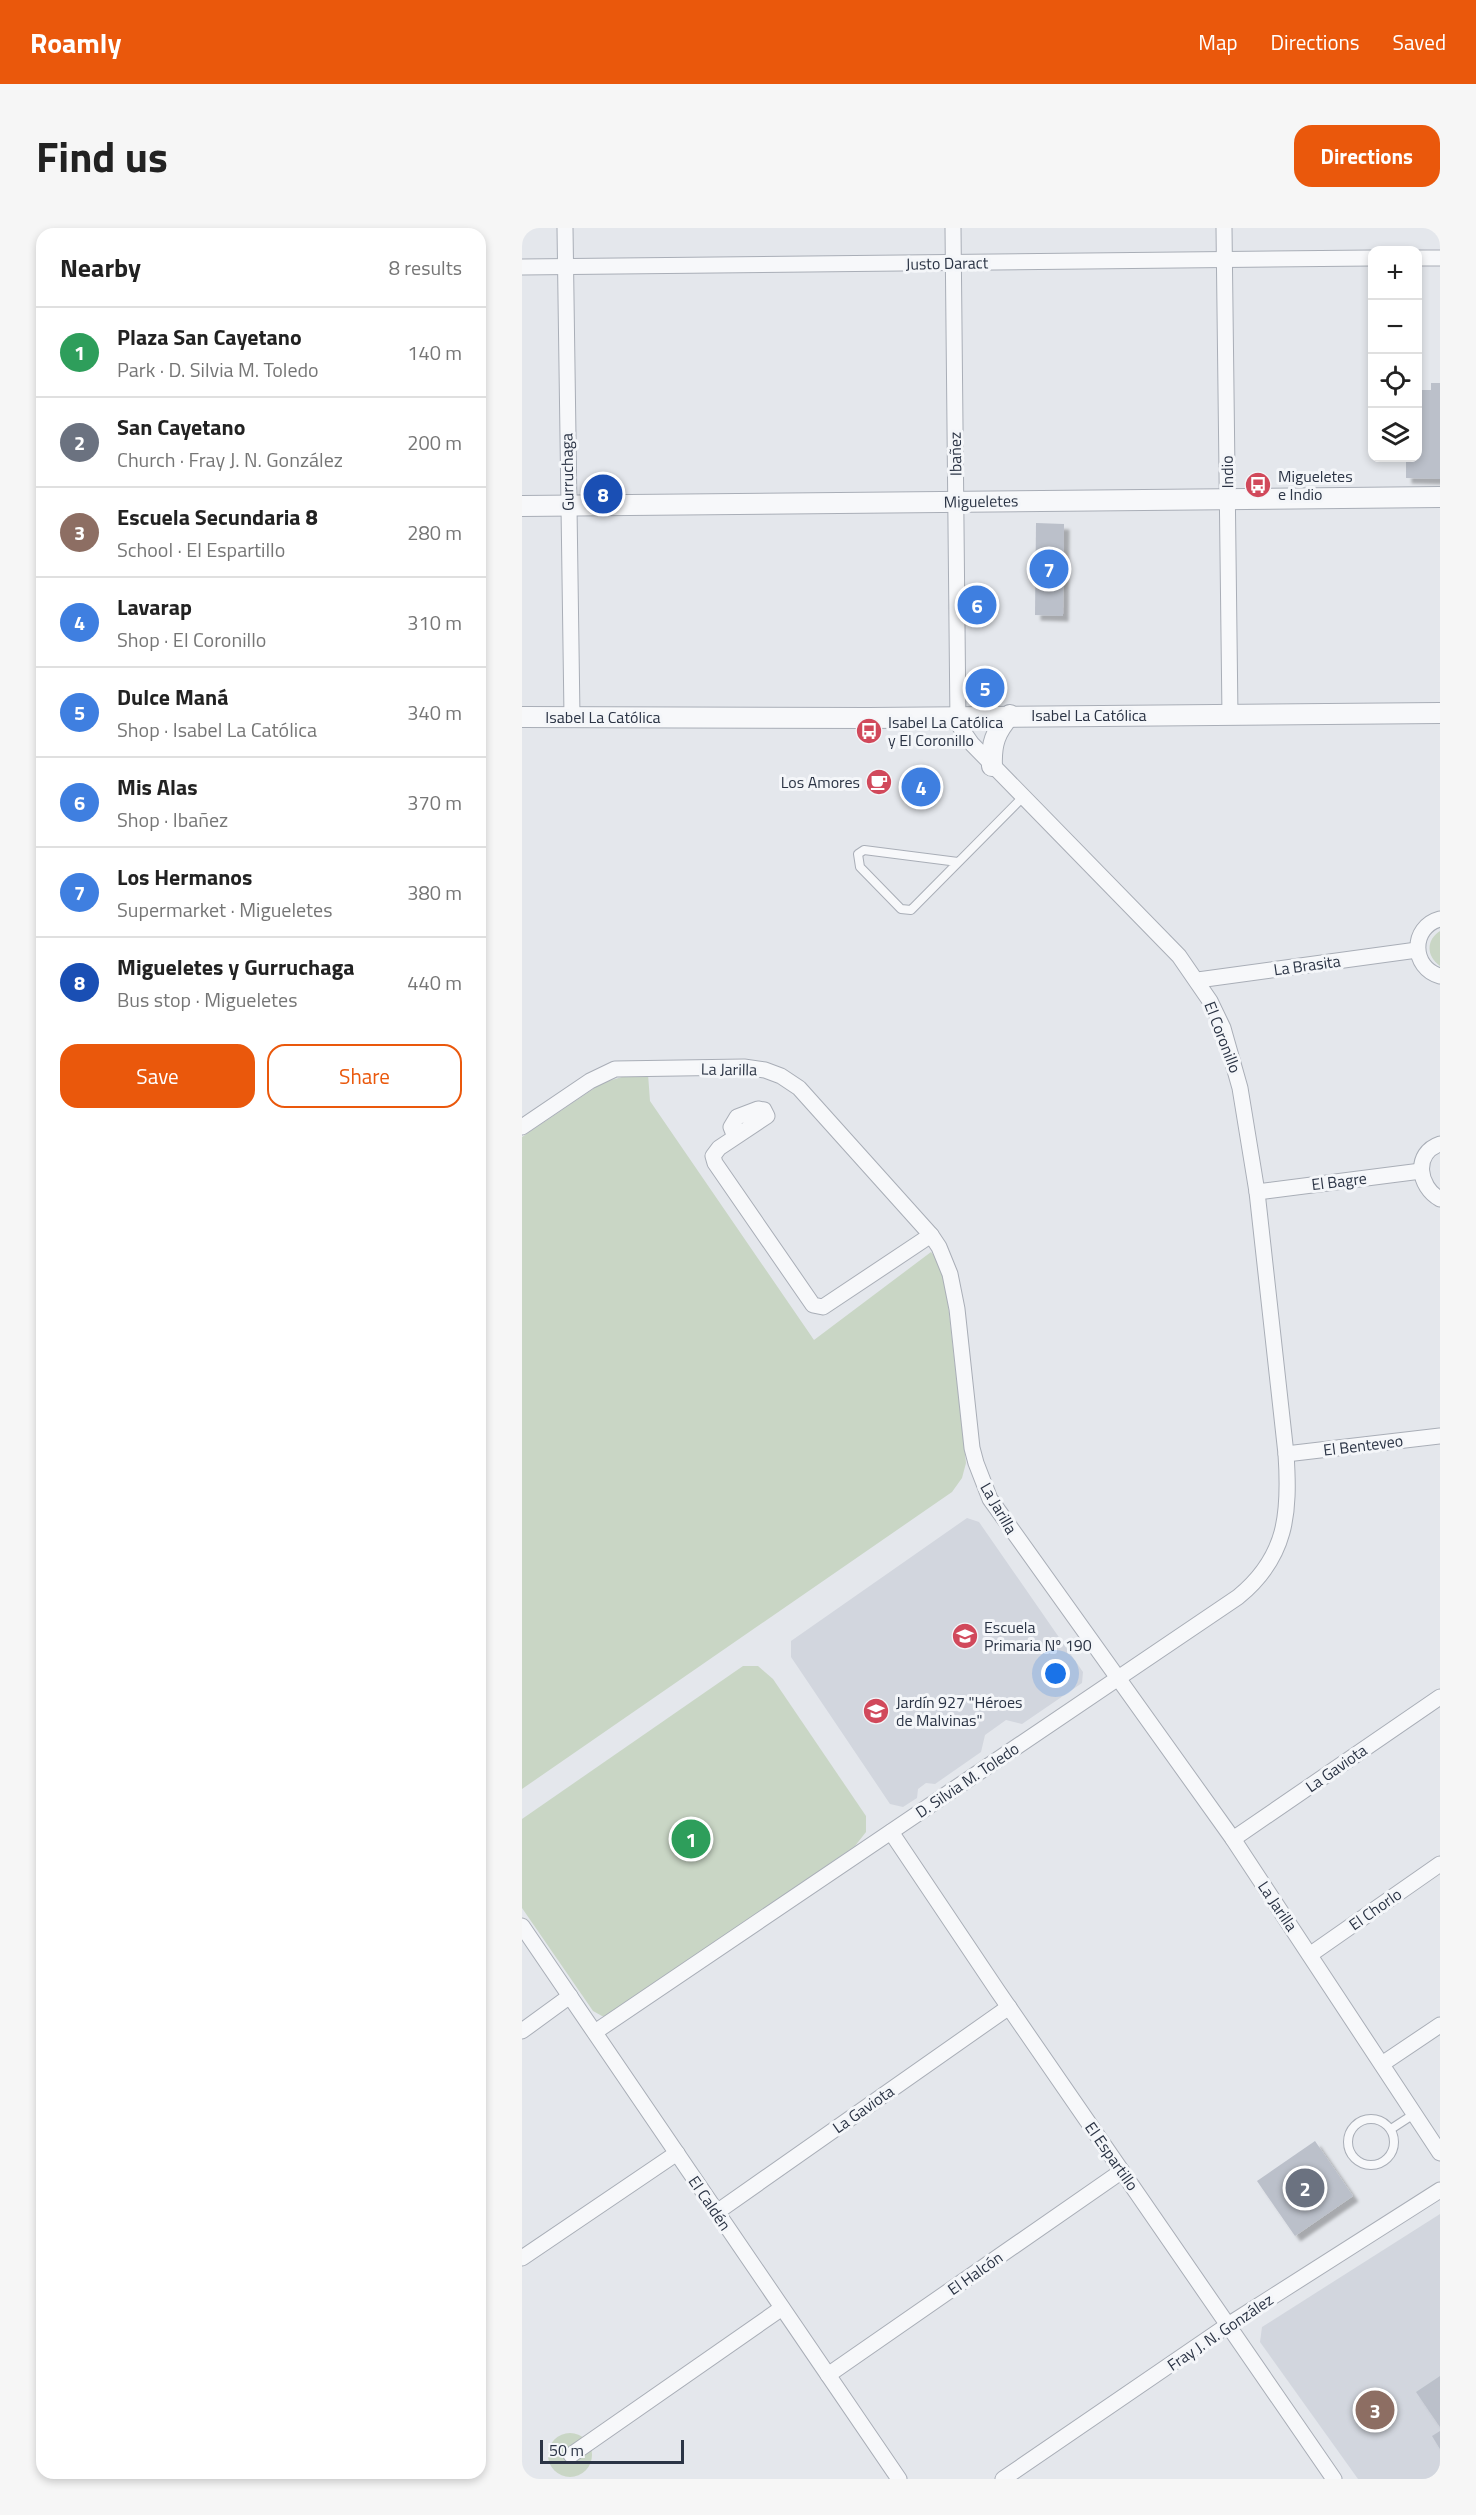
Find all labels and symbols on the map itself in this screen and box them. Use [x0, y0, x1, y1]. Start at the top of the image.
street label: Justo Daract [905, 250, 989, 276]
street label: Ibañez [943, 432, 967, 476]
street label: Gurruchaga [554, 433, 580, 511]
street label: Indio [1215, 455, 1239, 489]
place label: Migueletes e Indio [1278, 464, 1353, 506]
bus stop icon: Migueletes e Indio [1243, 470, 1273, 500]
pin: 8 [584, 472, 622, 516]
street label: Migueletes [943, 488, 1019, 514]
pin: 7 [1030, 546, 1068, 592]
pin: 6 [958, 582, 996, 628]
pin: 5 [966, 666, 1004, 710]
street label: Isabel La Católica [1031, 703, 1147, 727]
street label: Isabel La Católica [545, 705, 661, 729]
place label: Isabel La Católica y El Coronillo [888, 710, 1003, 752]
bus stop icon: Isabel La Católica y El Coronillo [854, 716, 884, 746]
pin: 4 [902, 764, 940, 810]
cafe icon: Los Amores [864, 767, 894, 797]
place label: Los Amores [781, 770, 860, 794]
street label: La Brasita [1272, 948, 1342, 982]
street label: El Coronillo [1198, 998, 1248, 1076]
street label: La Jarilla [701, 1057, 757, 1081]
street label: El Bagre [1310, 1166, 1368, 1196]
street label: El Benteveo [1322, 1428, 1404, 1462]
street label: La Jarilla [975, 1478, 1023, 1538]
place label: Escuela Primaria Nº 190 [984, 1615, 1092, 1657]
school or university icon: Escuela Primaria Nº 190 [950, 1621, 980, 1651]
your location [1041, 1659, 1070, 1688]
place label: Jardín 927 "Héroes de Malvinas" [896, 1690, 1023, 1732]
school or university icon: Jardín 927 "Héroes de Malvinas" [861, 1696, 891, 1726]
street label: D. Silvia M. Toledo [910, 1736, 1024, 1824]
street label: La Gaviota [1300, 1738, 1372, 1798]
pin: 1 [672, 1816, 710, 1862]
street label: La Jarilla [1252, 1876, 1304, 1936]
street label: El Chorlo [1344, 1882, 1406, 1936]
street label: La Gaviota [827, 2079, 899, 2139]
street label: El Espartillo [1079, 2117, 1145, 2195]
pin: 2 [1286, 2166, 1324, 2210]
street label: El Caldén [683, 2171, 737, 2235]
street label: El Halcón [943, 2245, 1007, 2301]
street label: Fray J. N. González [1162, 2288, 1278, 2376]
pin: 3 [1356, 2388, 1394, 2432]
scale bar [540, 2437, 684, 2464]

